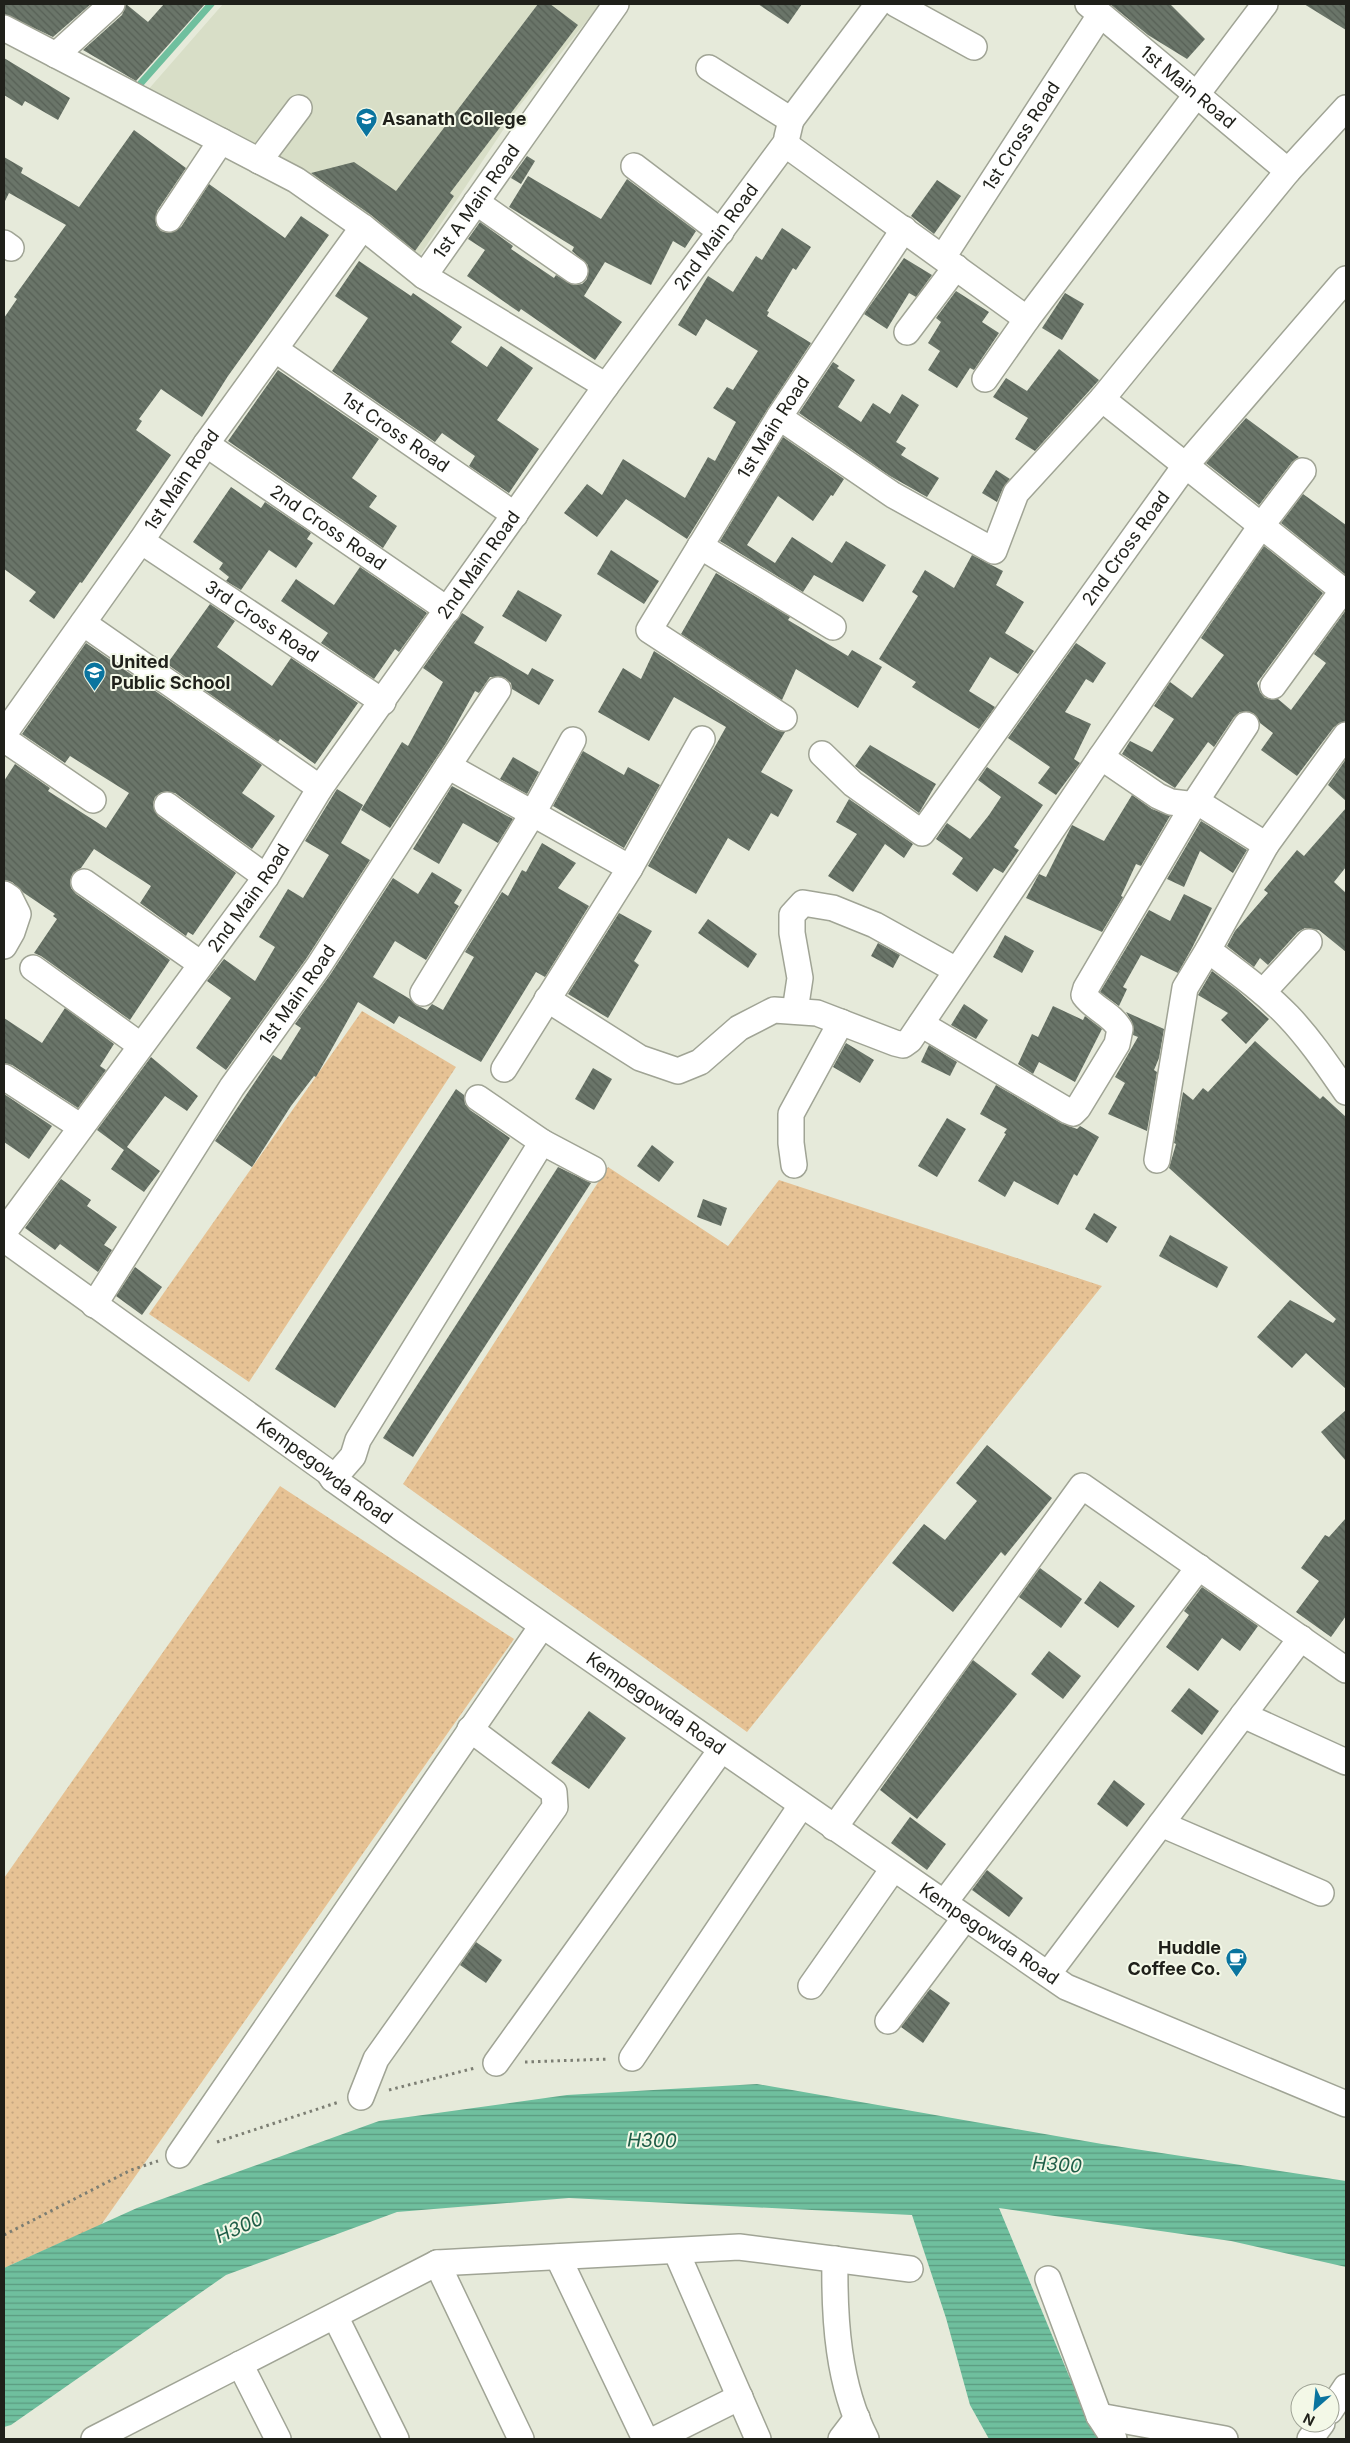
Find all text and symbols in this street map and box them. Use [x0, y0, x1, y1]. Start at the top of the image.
street label: 1st Main Road [1136, 41, 1240, 133]
street label: 1st Cross Road [978, 77, 1064, 194]
school or university icon: Asanath College [354, 107, 378, 138]
place label: Asanath College [382, 108, 527, 129]
street label: 1st A Main Road [429, 140, 524, 263]
street label: 2nd Main Road [669, 179, 762, 294]
street label: 1st Main Road [733, 372, 813, 482]
street label: 1st Cross Road [338, 388, 453, 476]
street label: 1st Main Road [140, 425, 223, 535]
street label: 2nd Cross Road [266, 480, 390, 574]
street label: 2nd Cross Road [1078, 487, 1174, 609]
street label: 2nd Main Road [433, 507, 524, 623]
street label: 3rd Cross Road [201, 576, 323, 666]
place label: United Public School [111, 651, 230, 693]
school or university icon: United Public School [83, 660, 107, 691]
street label: 2nd Main Road [203, 840, 294, 956]
street label: 1st Main Road [255, 941, 340, 1049]
street label: Kempegowda Road [253, 1413, 397, 1528]
street label: Kempegowda Road [582, 1648, 730, 1759]
street label: Kempegowda Road [916, 1878, 1063, 1989]
place label: Huddle Coffee Co. [1127, 1937, 1221, 1979]
cafe icon: Huddle Coffee Co. [1225, 1946, 1249, 1977]
water label: H300 [627, 2129, 677, 2152]
water label: H300 [1031, 2151, 1083, 2178]
water label: H300 [212, 2207, 267, 2248]
north arrow [1290, 2383, 1340, 2433]
text: N [1300, 2410, 1317, 2430]

